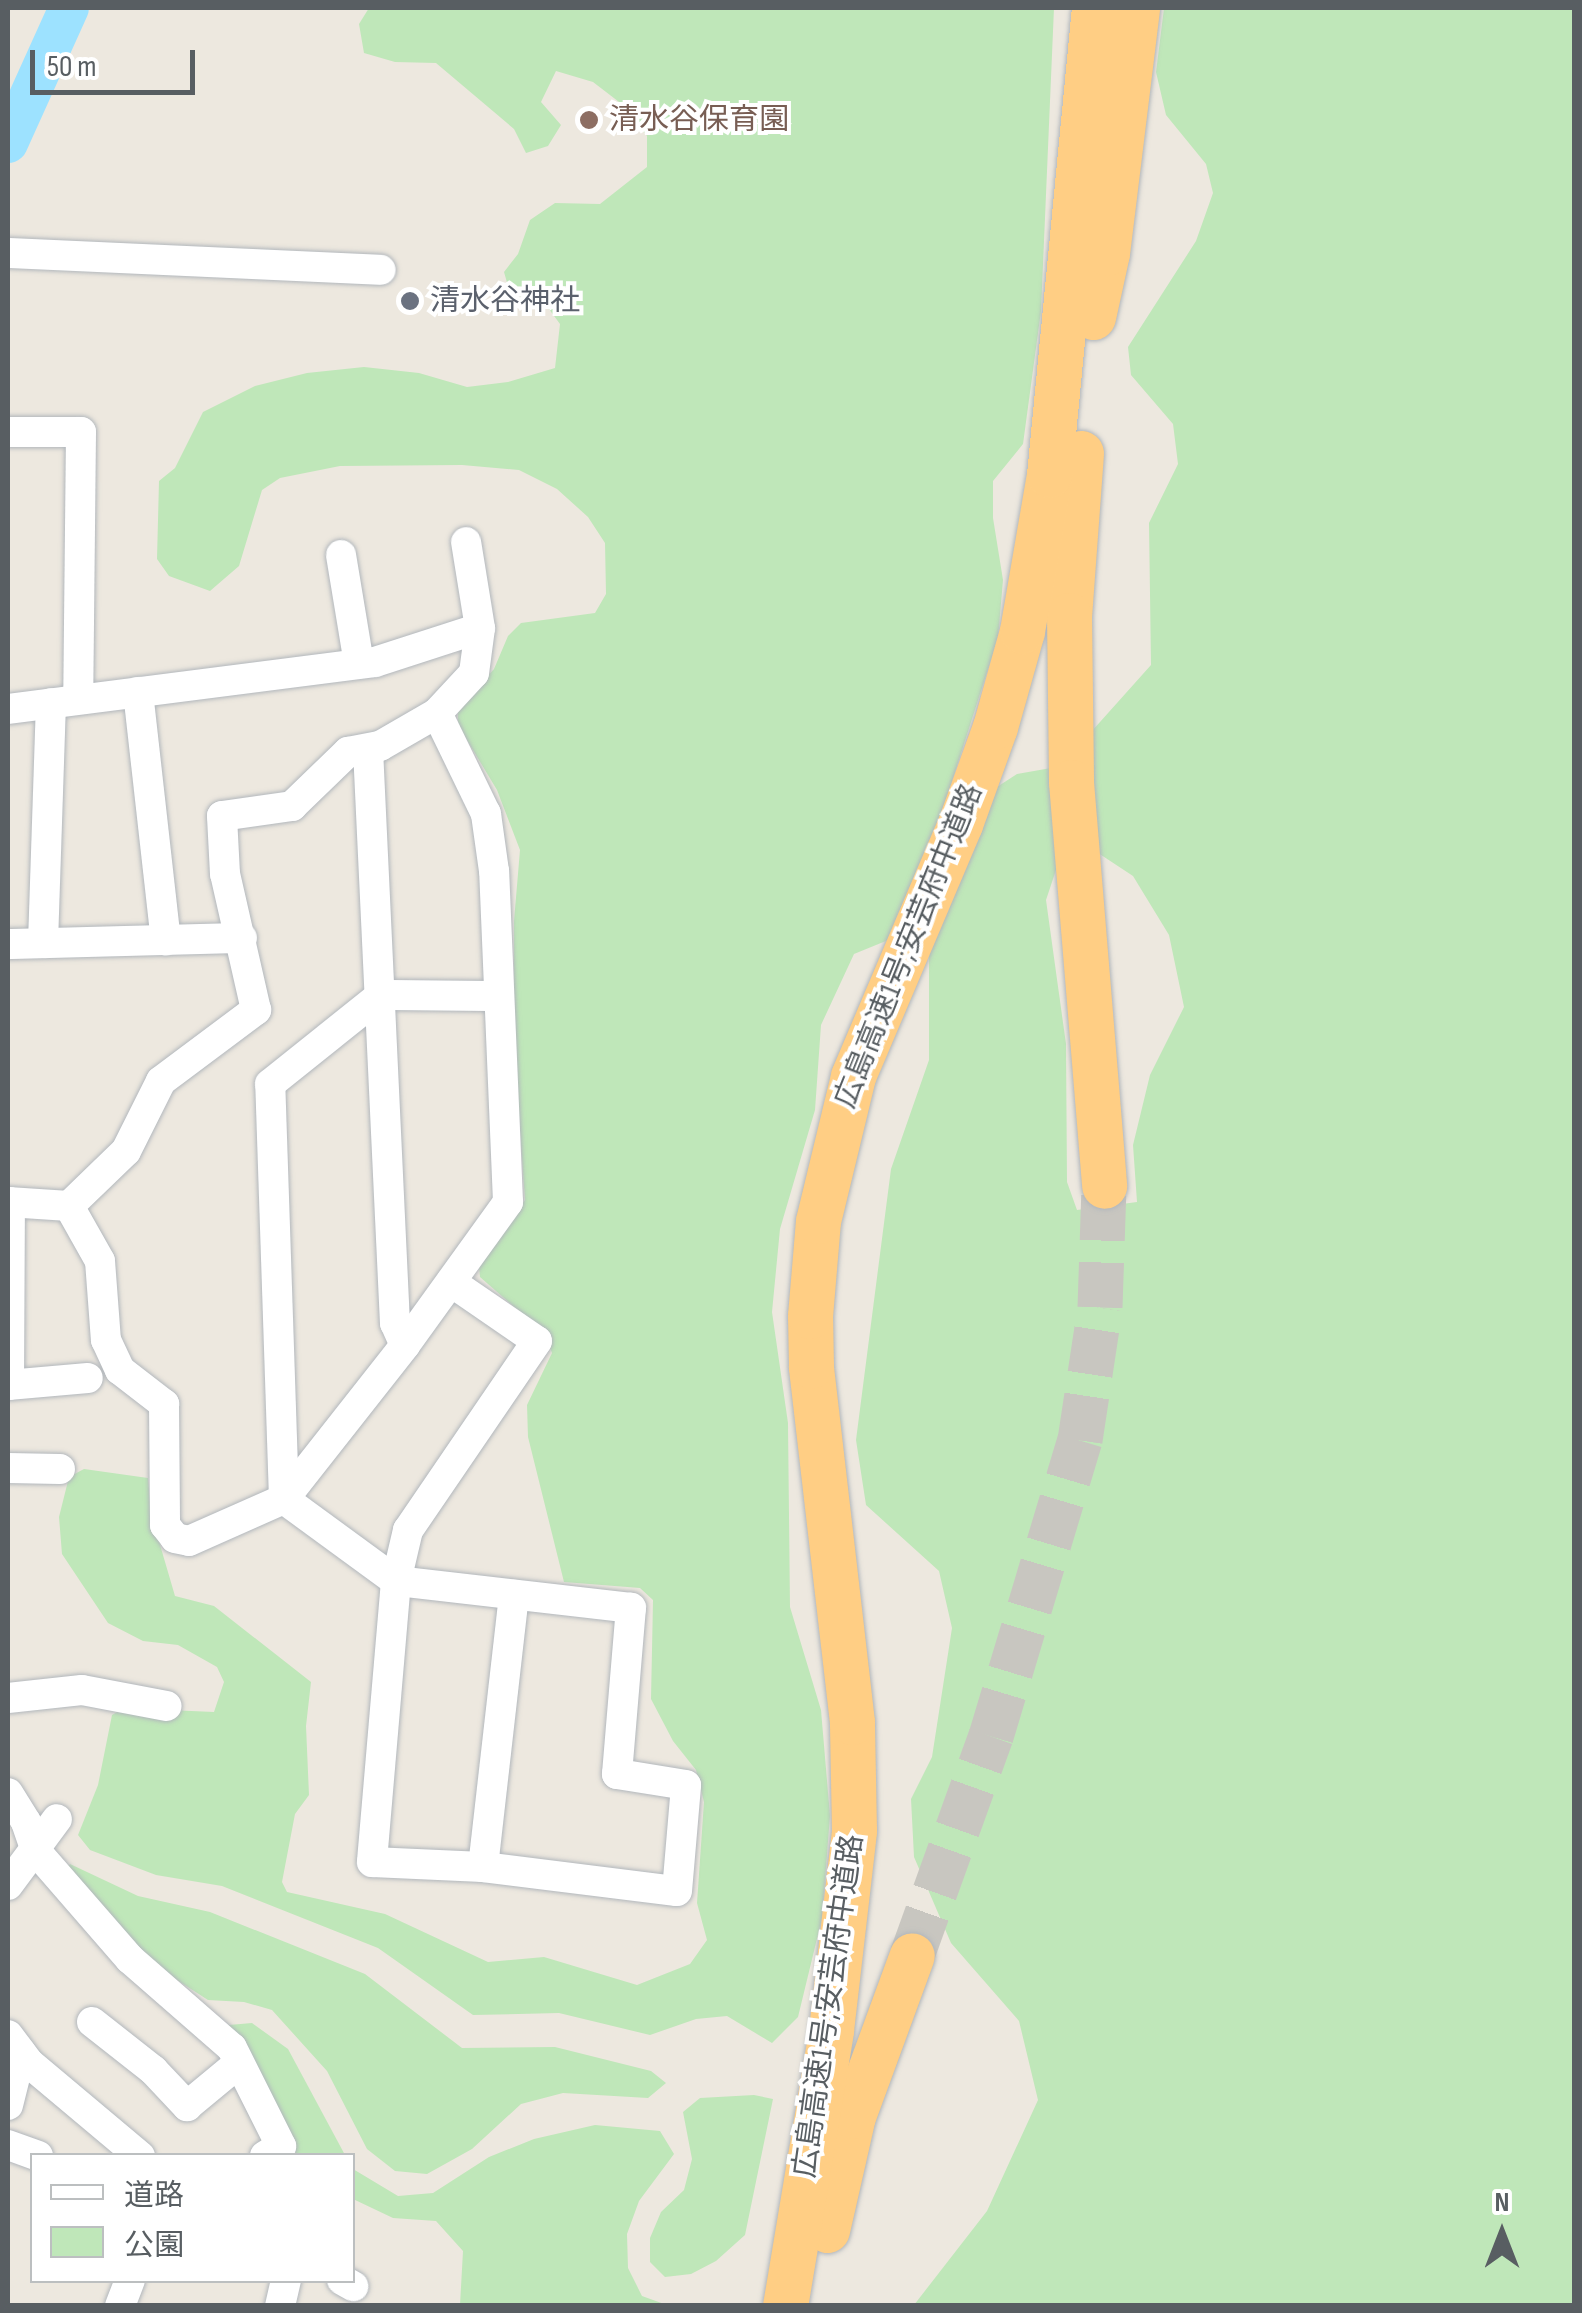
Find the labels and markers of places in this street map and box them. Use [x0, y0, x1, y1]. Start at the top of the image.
place label: 清水谷保育園 [609, 102, 789, 138]
marker: 清水谷保育園 [578, 109, 600, 131]
place label: 清水谷神社 [430, 283, 580, 319]
marker: 清水谷神社 [399, 290, 421, 312]

